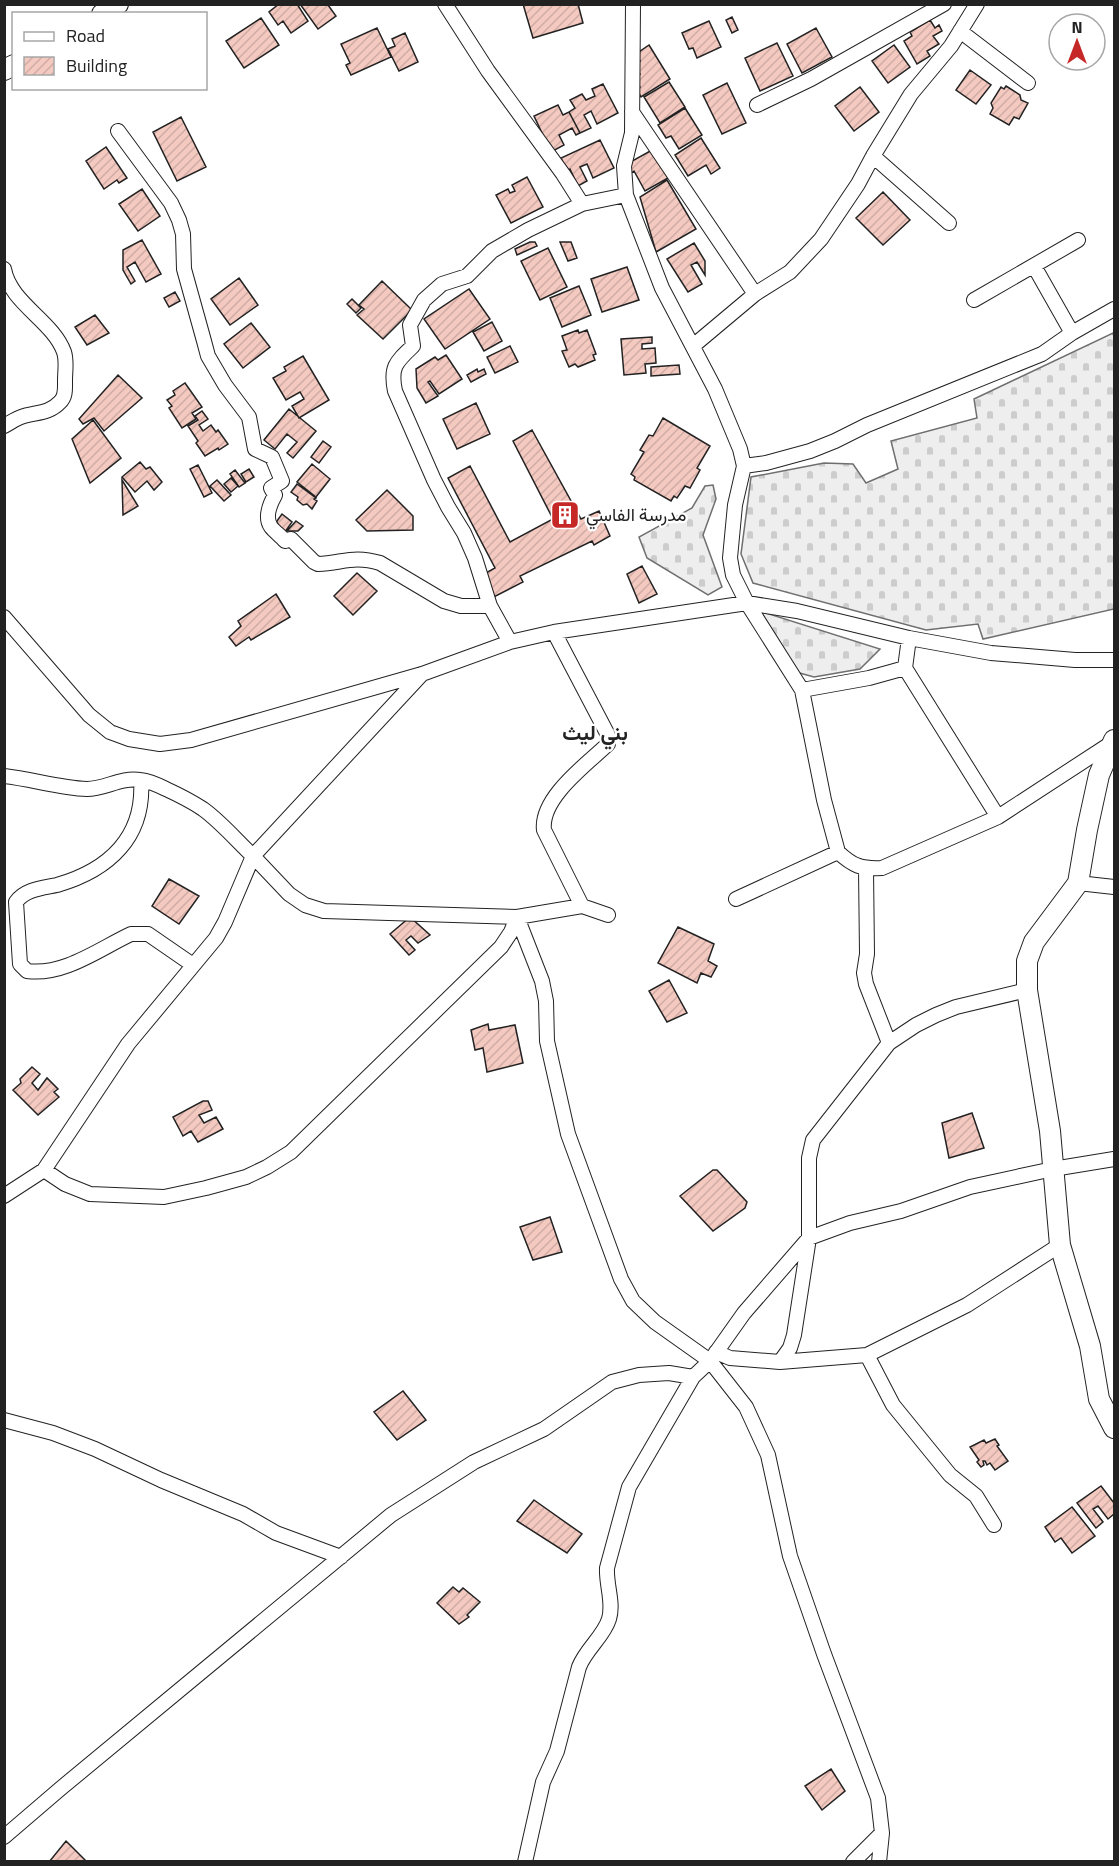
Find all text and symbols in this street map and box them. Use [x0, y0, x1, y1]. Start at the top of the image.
legend [12, 12, 207, 90]
north arrow [1047, 12, 1107, 72]
text: N [1071, 15, 1083, 39]
text: Road [66, 22, 105, 49]
text: Building [66, 52, 127, 79]
building icon: مدرسة الفاسي [549, 499, 581, 531]
place label: مدرسة الفاسي [586, 501, 686, 530]
district label: بني ليث [562, 716, 628, 750]

